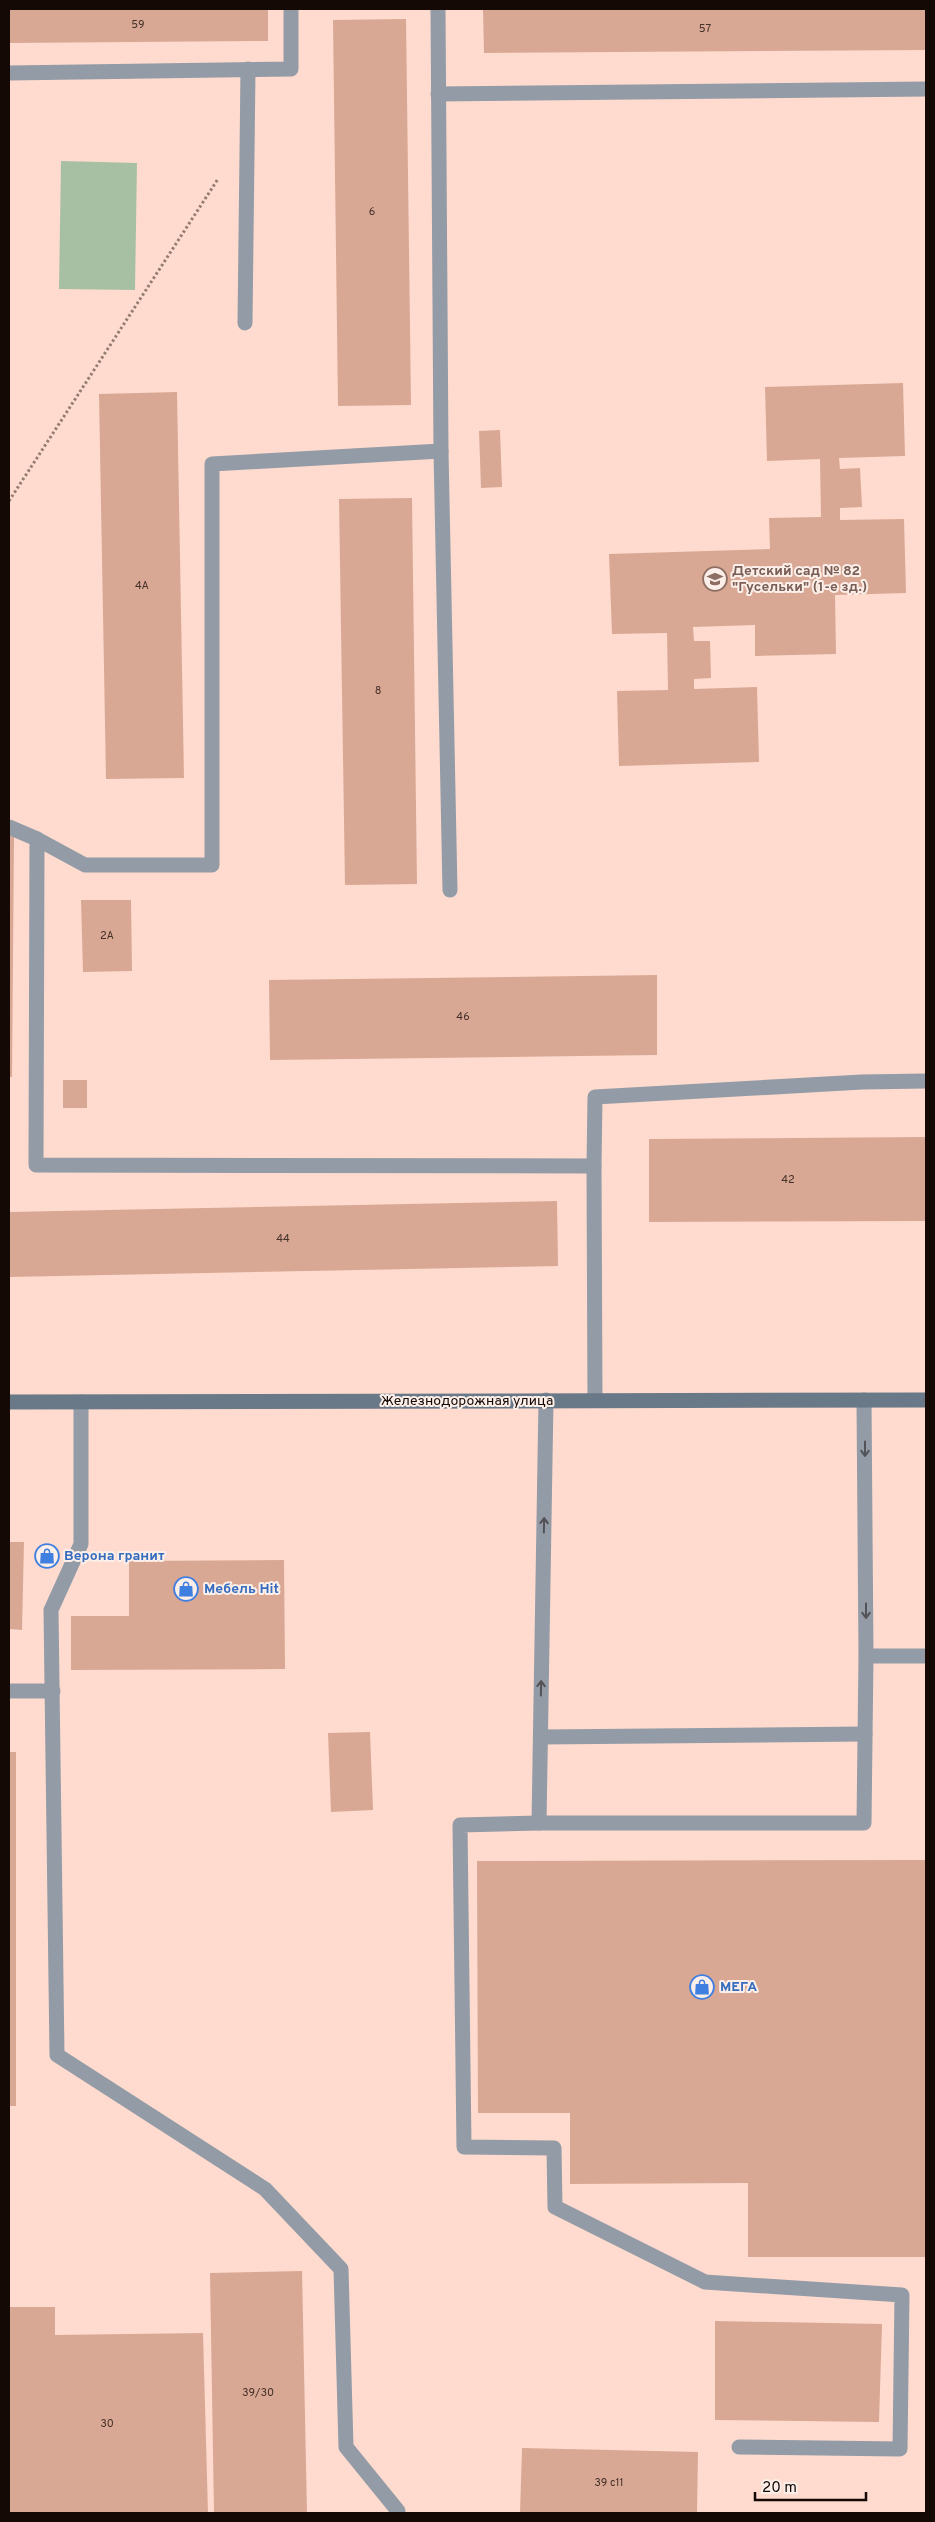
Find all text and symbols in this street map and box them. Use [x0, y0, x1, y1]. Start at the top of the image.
house number: 59 [131, 18, 145, 32]
house number: 57 [699, 22, 711, 36]
house number: 6 [369, 205, 375, 219]
place label: Детский сад № 82 "Гусельки" (1-е зд.) [732, 563, 867, 596]
school or university icon: Детский сад № 82 "Гусельки" (1-е зд.) [702, 566, 728, 592]
house number: 4А [135, 579, 149, 593]
house number: 8 [375, 684, 381, 698]
house number: 2А [100, 929, 114, 943]
house number: 46 [456, 1010, 470, 1024]
house number: 42 [781, 1173, 795, 1187]
house number: 44 [276, 1232, 290, 1246]
street label: Железнодорожная улица [381, 1393, 553, 1410]
one-way arrow [860, 1440, 870, 1457]
one-way arrow [539, 1518, 549, 1534]
shop icon: Верона гранит [34, 1543, 60, 1569]
place label: Верона гранит [64, 1548, 165, 1565]
shop icon: Мебель Hit [173, 1576, 199, 1602]
place label: Мебель Hit [204, 1581, 279, 1598]
one-way arrow [861, 1603, 871, 1619]
one-way arrow [536, 1680, 546, 1696]
shop icon: МЕГА [689, 1974, 715, 2000]
place label: МЕГА [720, 1979, 757, 1996]
house number: 39/30 [242, 2386, 274, 2400]
house number: 30 [100, 2417, 114, 2431]
scale bar [755, 2470, 866, 2502]
house number: 39 с11 [594, 2476, 624, 2490]
text: 20 m [762, 2479, 797, 2498]

